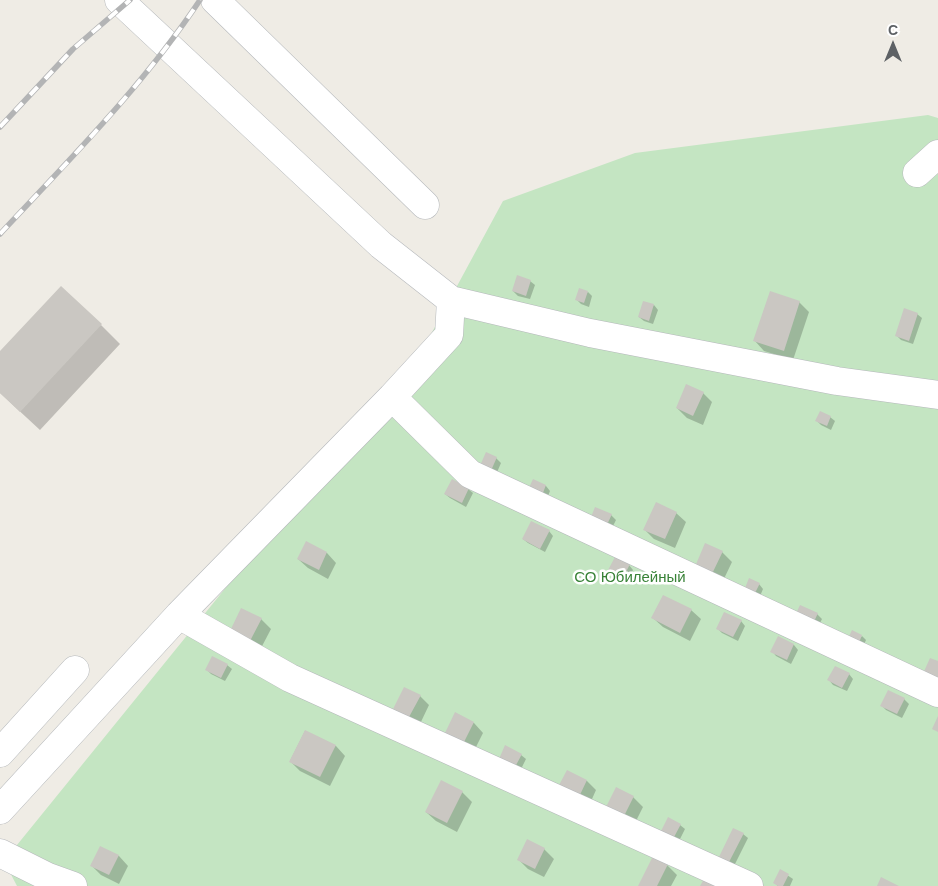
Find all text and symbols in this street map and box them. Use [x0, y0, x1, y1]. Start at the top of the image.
north arrow [868, 20, 918, 70]
text: С [888, 22, 898, 38]
park label: СО Юбилейный [574, 569, 686, 587]

